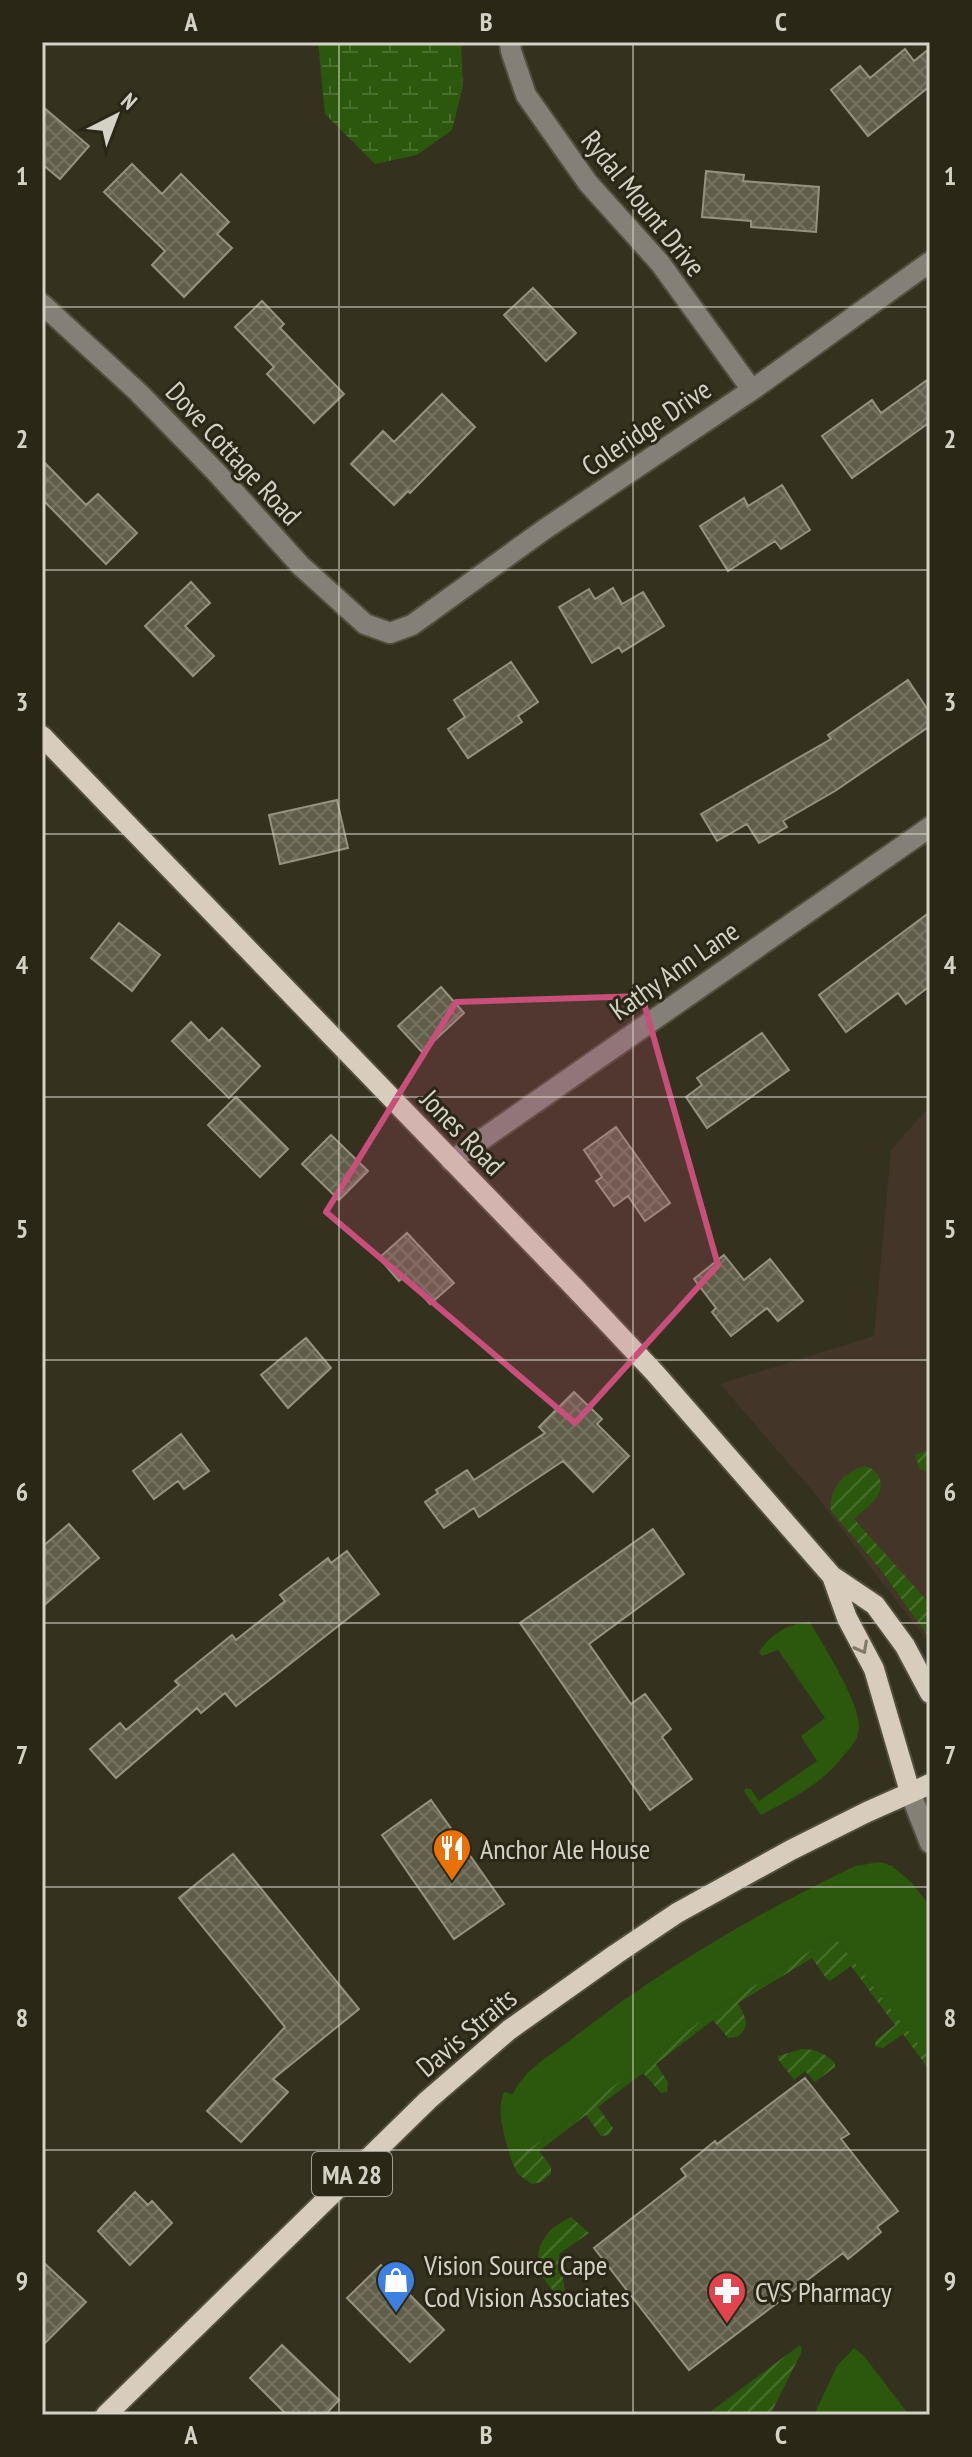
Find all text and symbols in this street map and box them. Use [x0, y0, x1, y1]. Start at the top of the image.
text: A [183, 5, 198, 38]
text: B [480, 5, 493, 38]
text: C [775, 5, 787, 38]
north arrow [76, 76, 156, 156]
text: N [116, 87, 143, 116]
street label: Rydal Mount Drive [574, 122, 714, 284]
text: 1 [16, 159, 28, 192]
text: 1 [944, 159, 956, 192]
street label: Coleridge Drive [574, 370, 718, 484]
street label: Dove Cottage Road [158, 373, 310, 533]
text: 2 [16, 422, 28, 455]
text: 2 [944, 422, 956, 455]
text: 3 [16, 685, 28, 718]
text: 3 [944, 685, 956, 718]
street label: Kathy Ann Lane [602, 912, 746, 1028]
text: 4 [16, 948, 29, 981]
text: 4 [944, 948, 957, 981]
street label: Jones Road [412, 1080, 513, 1183]
text: 5 [16, 1212, 28, 1245]
text: 5 [944, 1212, 956, 1245]
text: 6 [16, 1475, 28, 1508]
text: 6 [944, 1475, 956, 1508]
one-way arrow [853, 1639, 868, 1654]
text: 7 [16, 1738, 28, 1771]
text: 7 [944, 1738, 956, 1771]
restaurant icon: Anchor Ale House [431, 1827, 473, 1882]
place label: Anchor Ale House [480, 1830, 650, 1867]
street label: Davis Straits [408, 1979, 524, 2085]
text: 8 [16, 2001, 28, 2034]
text: 8 [944, 2001, 956, 2034]
road number: MA 28 [312, 2152, 392, 2196]
place label: Vision Source Cape Cod Vision Associates [423, 2246, 630, 2315]
shop icon: Vision Source Cape Cod Vision Associates [375, 2259, 417, 2314]
text: 9 [16, 2264, 28, 2297]
text: 9 [944, 2264, 956, 2297]
pharmacy icon: CVS Pharmacy [706, 2270, 748, 2325]
place label: CVS Pharmacy [755, 2273, 892, 2310]
text: A [183, 2418, 198, 2451]
text: B [480, 2418, 493, 2451]
text: C [775, 2418, 787, 2451]

